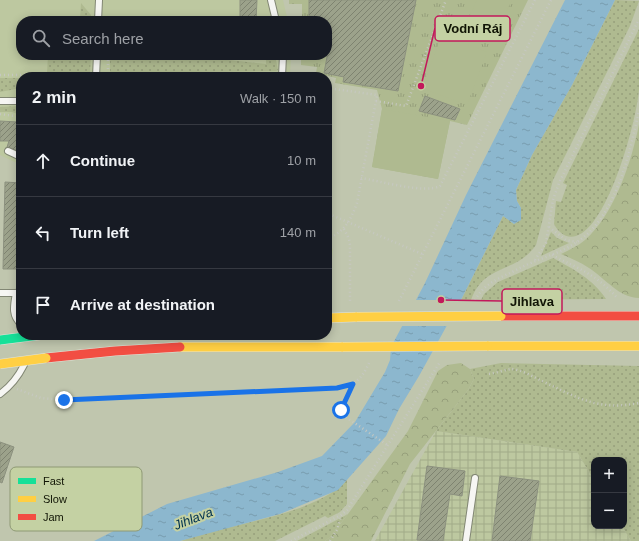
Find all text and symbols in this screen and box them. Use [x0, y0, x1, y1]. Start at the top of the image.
search box [16, 16, 332, 60]
callout: Vodní Ráj [435, 16, 510, 41]
text: Vodní Ráj [444, 21, 502, 36]
icon: search [30, 27, 52, 49]
text: Search here [62, 30, 144, 47]
text: 2 min [32, 88, 76, 107]
text: Walk · 150 m [240, 91, 316, 106]
icon: ahead [32, 150, 54, 172]
text: Continue [70, 152, 135, 169]
text: 10 m [287, 153, 316, 168]
icon: left [32, 222, 54, 244]
text: Turn left [70, 224, 129, 241]
text: 140 m [280, 225, 316, 240]
callout: Jihlava [502, 289, 562, 314]
icon: arrive [32, 294, 54, 316]
text: Jihlava [510, 294, 555, 309]
text: Arrive at destination [70, 296, 215, 313]
route end [55, 391, 73, 409]
route start [332, 401, 350, 419]
map controls [591, 457, 627, 529]
button: + [591, 457, 627, 493]
legend [10, 467, 142, 531]
text: Fast [43, 475, 64, 487]
text: Slow [43, 493, 67, 505]
button: − [591, 493, 627, 529]
water label: Jihlava [171, 504, 215, 533]
text: Jam [43, 511, 64, 523]

